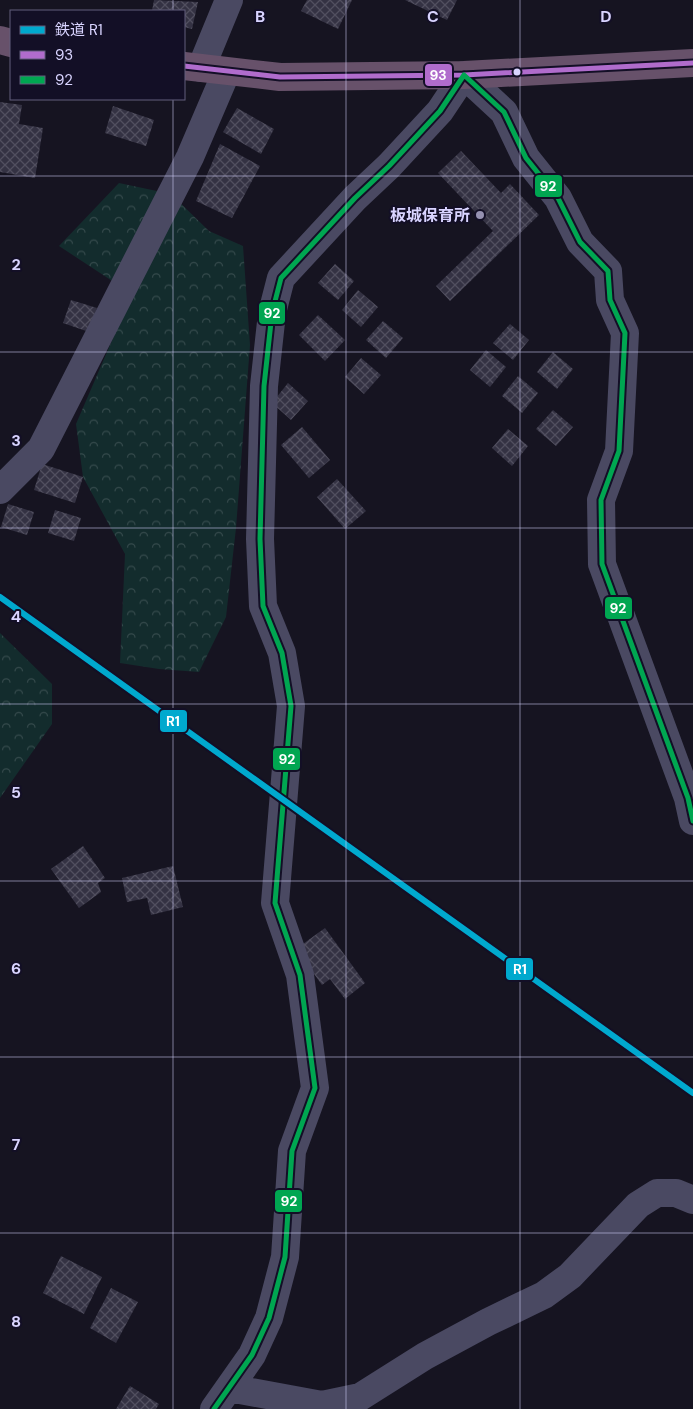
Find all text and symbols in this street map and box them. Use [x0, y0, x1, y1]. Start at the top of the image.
text: B [255, 6, 265, 27]
text: C [427, 6, 439, 27]
text: D [600, 6, 612, 27]
legend [10, 10, 185, 100]
text: 鉄道 R1 [55, 20, 103, 40]
text: 93 [55, 45, 73, 65]
line badge: 93 [424, 63, 453, 87]
text: 93 [429, 66, 447, 84]
unlabelled marker [512, 67, 522, 77]
text: 92 [55, 70, 73, 90]
line badge: 92 [534, 174, 563, 198]
text: 92 [540, 177, 556, 195]
place label: 板城保育所 [390, 205, 470, 226]
marker: 板城保育所 [474, 209, 486, 221]
text: 2 [11, 254, 21, 275]
line badge: 92 [258, 301, 286, 325]
text: 92 [264, 304, 280, 322]
text: 3 [11, 430, 21, 451]
line badge: 92 [604, 596, 633, 620]
text: 92 [610, 599, 626, 617]
text: 4 [11, 606, 21, 627]
line badge: R1 [159, 709, 188, 733]
text: R1 [166, 712, 180, 730]
line badge: 92 [272, 747, 301, 771]
text: 92 [279, 750, 295, 768]
text: 5 [11, 782, 21, 803]
line badge: R1 [505, 957, 534, 981]
text: 6 [11, 958, 21, 979]
text: R1 [513, 960, 527, 978]
text: 7 [12, 1134, 21, 1155]
line badge: 92 [274, 1189, 303, 1213]
text: 92 [281, 1192, 297, 1210]
text: 8 [11, 1311, 21, 1332]

